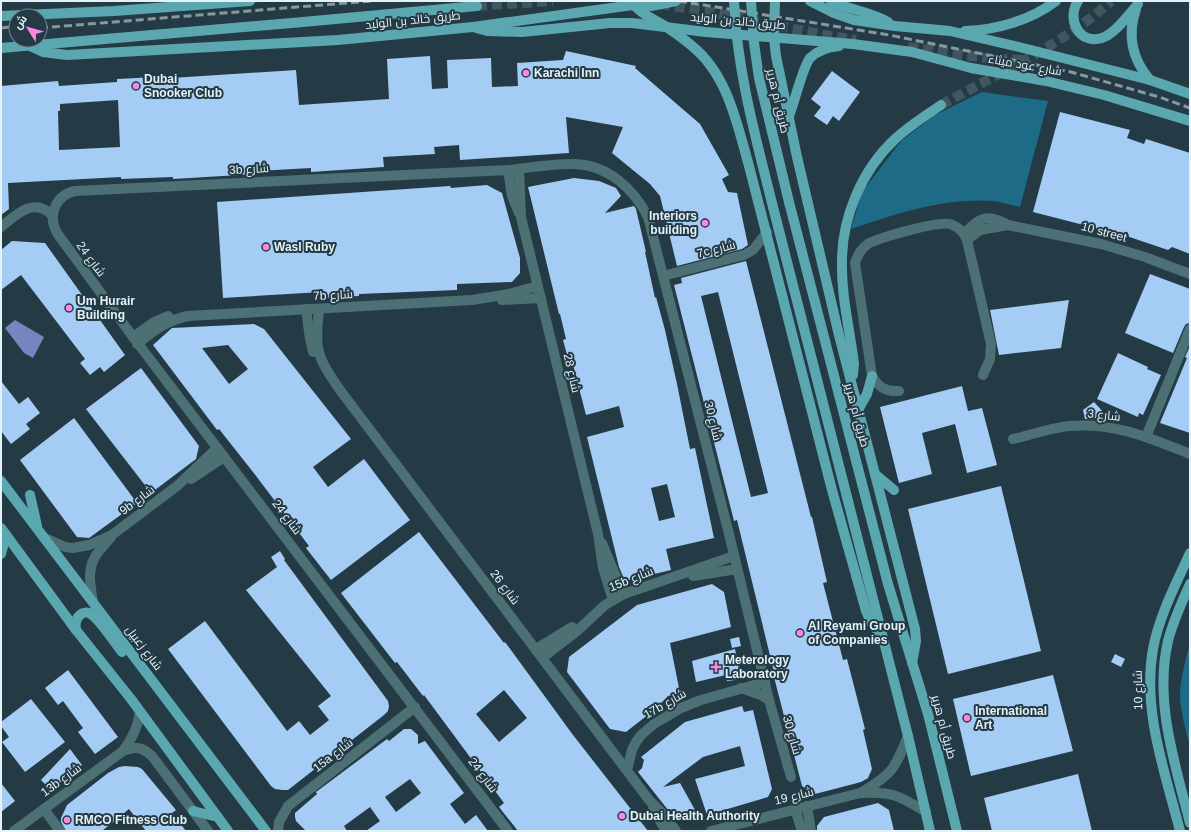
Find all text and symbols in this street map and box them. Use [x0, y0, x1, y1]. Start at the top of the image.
north arrow [8, 8, 48, 48]
street label: طريق خالد بن الوليد [365, 8, 461, 32]
street label: طريق خالد بن الوليد [690, 10, 786, 32]
text: ش [11, 13, 30, 32]
street label: شارع عود ميثاء [987, 52, 1063, 79]
place label: Karachi Inn [534, 66, 599, 80]
street label: طريق أم هرير [763, 66, 793, 135]
marker: Karachi Inn [521, 68, 531, 78]
place label: Dubai Snooker Club [144, 72, 222, 100]
marker: Dubai Snooker Club [131, 81, 141, 91]
street label: 3b شارع [229, 161, 269, 178]
place label: Interiors building [649, 209, 697, 237]
marker: Interiors building [700, 218, 710, 228]
street label: 10 street [1080, 219, 1129, 245]
street label: 7c شارع [695, 237, 737, 262]
street label: شارع 24 [73, 239, 108, 280]
place label: Wasl Ruby [274, 240, 335, 254]
marker: Wasl Ruby [261, 242, 271, 252]
street label: 7b شارع [313, 287, 353, 304]
place label: Um Hurair Building [77, 294, 135, 322]
marker: Um Hurair Building [64, 303, 74, 313]
street label: شارع 28 [560, 352, 583, 394]
street label: طريق أم هرير [841, 380, 873, 449]
street label: شارع 30 [700, 400, 725, 442]
street label: شارع 3 [1087, 406, 1121, 425]
street label: 9b شارع [117, 482, 158, 518]
street label: شارع 24 [269, 497, 305, 538]
street label: 15b شارع [607, 564, 656, 595]
street label: شارع 26 [487, 567, 523, 608]
place label: Al Reyami Group of Companies [808, 619, 905, 647]
street label: شارع زعبيل [122, 623, 165, 674]
marker: Al Reyami Group of Companies [795, 628, 805, 638]
place label: Meterology Laboratory [725, 653, 789, 681]
marker: Meterology Laboratory [710, 661, 722, 673]
street label: شارع 10 [1131, 670, 1146, 710]
street label: 17b شارع [641, 686, 689, 723]
street label: طريق أم هرير [928, 692, 960, 761]
place label: International Art [975, 704, 1047, 732]
marker: International Art [962, 713, 972, 723]
street label: شارع 30 [779, 714, 804, 756]
street label: 15a شارع [310, 735, 356, 776]
street label: شارع 24 [465, 755, 501, 796]
street label: 13b شارع [38, 761, 85, 800]
street label: شارع 19 [773, 784, 815, 809]
place label: Dubai Health Authority [630, 809, 760, 823]
marker: Dubai Health Authority [617, 811, 627, 821]
place label: RMCO Fitness Club [75, 813, 187, 827]
marker: RMCO Fitness Club [62, 815, 72, 825]

